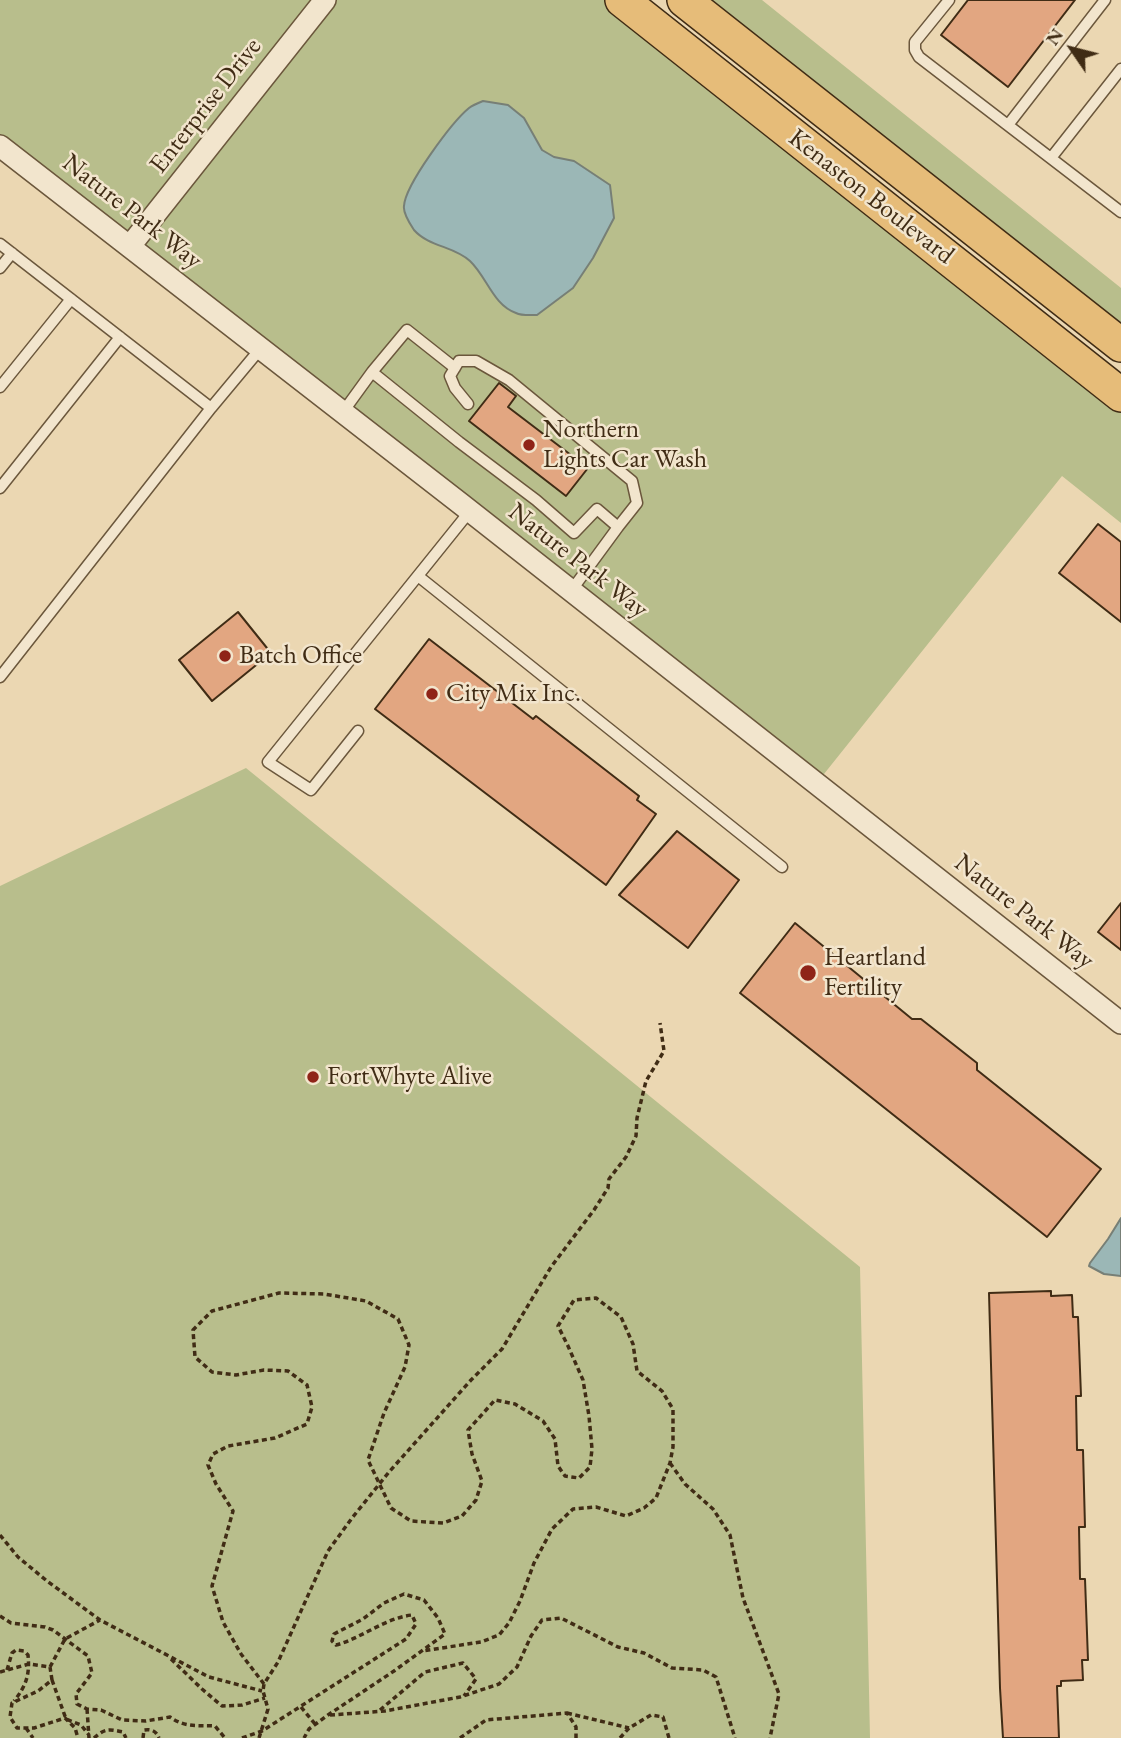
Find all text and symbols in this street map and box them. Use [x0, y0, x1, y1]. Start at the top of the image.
north arrow [1037, 14, 1107, 84]
text: N [1040, 23, 1069, 50]
street label: Enterprise Drive [143, 32, 269, 180]
street label: Kenaston Boulevard [782, 123, 960, 271]
street label: Nature Park Way [56, 148, 208, 276]
place label: Northern Lights Car Wash [543, 414, 707, 476]
marker: Northern Lights Car Wash [521, 437, 537, 453]
street label: Nature Park Way [502, 497, 654, 625]
place label: Batch Office [239, 640, 362, 672]
marker: Batch Office [217, 648, 233, 664]
place label: City Mix Inc. [446, 678, 581, 710]
marker: City Mix Inc. [424, 686, 440, 702]
street label: Nature Park Way [948, 848, 1100, 976]
place label: Heartland Fertility [824, 942, 926, 1004]
marker: Heartland Fertility [798, 963, 818, 983]
place label: FortWhyte Alive [327, 1061, 492, 1093]
marker: FortWhyte Alive [305, 1069, 321, 1085]

